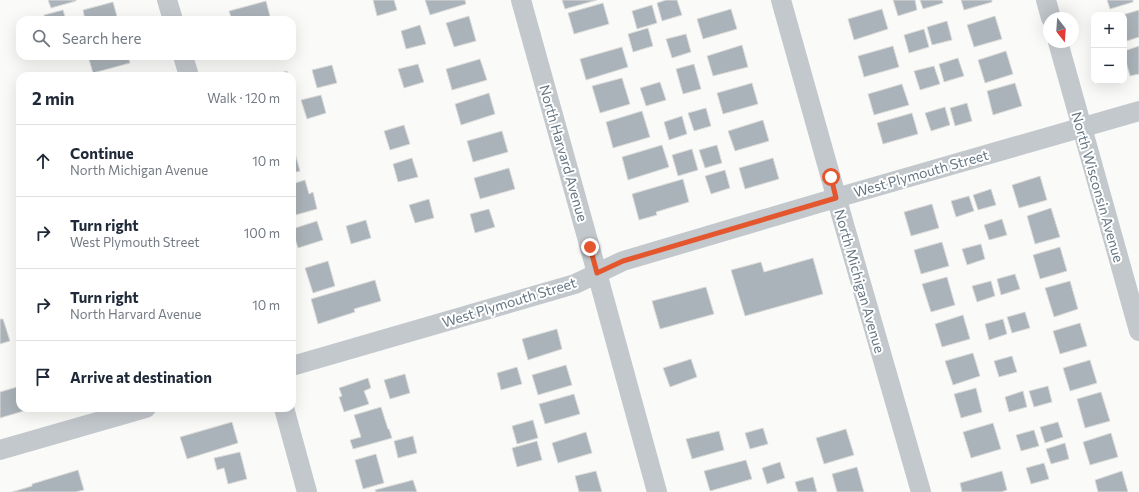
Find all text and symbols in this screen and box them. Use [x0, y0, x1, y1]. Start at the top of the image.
north arrow [1043, 12, 1079, 48]
map controls [1091, 12, 1127, 84]
button: + [1091, 12, 1127, 48]
search box [16, 16, 296, 60]
icon: search [30, 27, 52, 49]
text: Search here [62, 29, 141, 47]
button: − [1091, 48, 1127, 84]
street label: North Harvard Avenue [536, 83, 592, 223]
text: 2 min [32, 88, 74, 109]
text: Walk · 120 m [207, 90, 280, 106]
street label: North Wisconsin Avenue [1068, 110, 1128, 264]
text: Continue [70, 144, 134, 162]
street label: West Plymouth Street [852, 146, 991, 200]
icon: ahead [32, 150, 54, 172]
text: 10 m [252, 153, 280, 169]
text: North Michigan Avenue [70, 162, 208, 178]
route start [822, 168, 840, 186]
street label: North Michigan Avenue [831, 207, 889, 355]
text: Turn right [70, 216, 139, 234]
icon: right [32, 222, 54, 244]
text: 100 m [244, 225, 280, 241]
text: West Plymouth Street [70, 234, 199, 250]
route end [581, 238, 599, 256]
street label: West Plymouth Street [440, 273, 578, 331]
text: Turn right [70, 288, 139, 306]
icon: right [32, 294, 54, 316]
text: 10 m [252, 297, 280, 313]
text: North Harvard Avenue [70, 306, 201, 322]
icon: arrive [32, 366, 54, 388]
text: Arrive at destination [70, 368, 212, 386]

